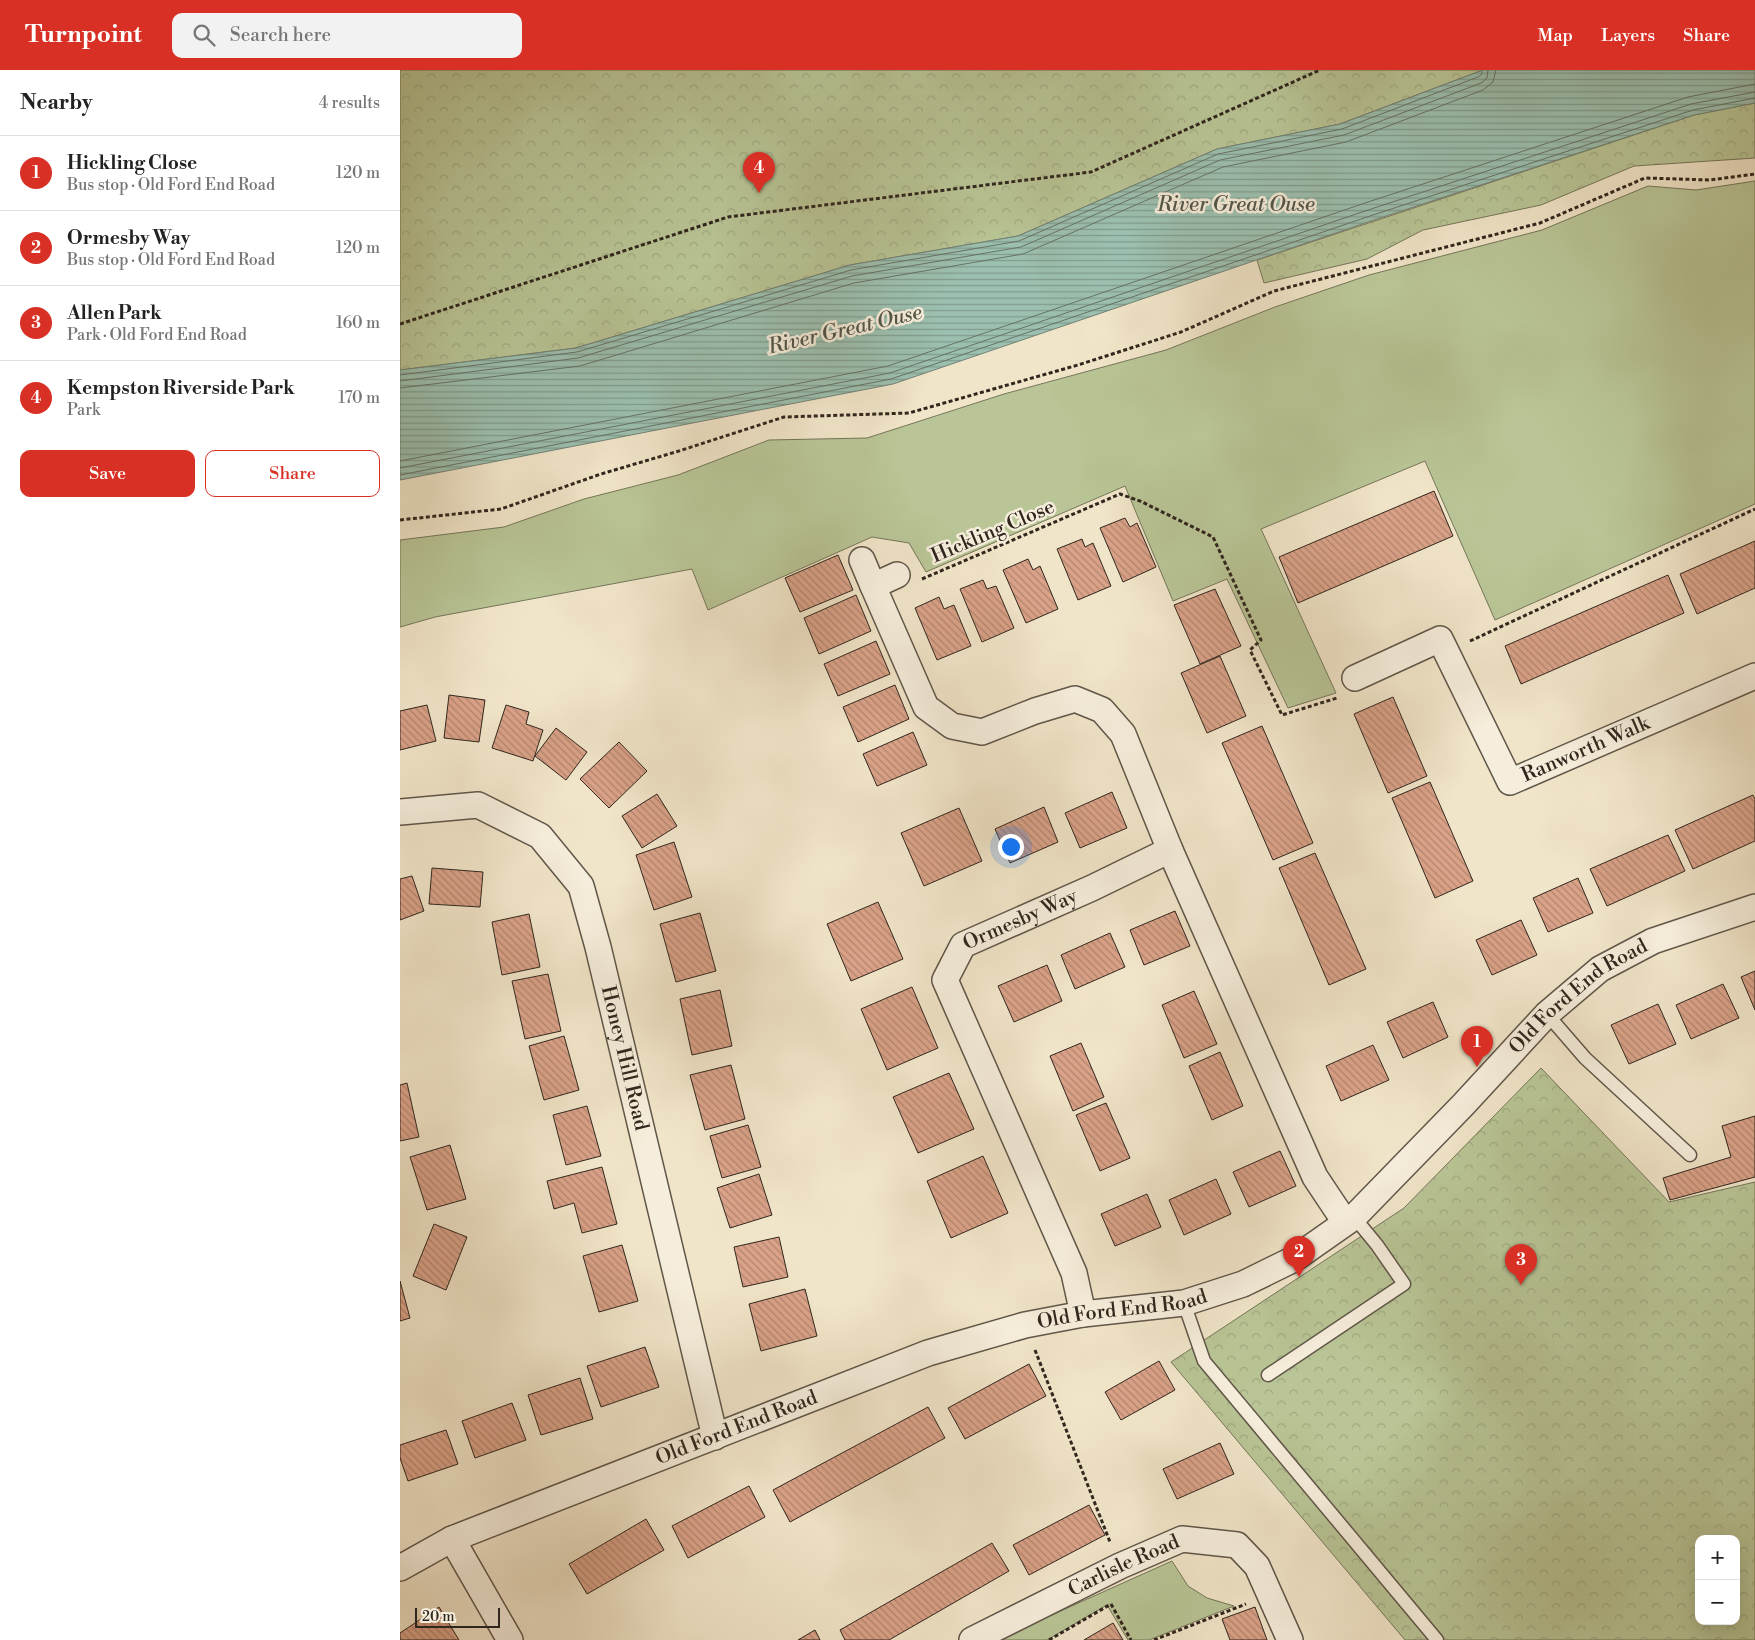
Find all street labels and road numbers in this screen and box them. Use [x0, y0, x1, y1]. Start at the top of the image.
street label: Hickling Close [927, 495, 1059, 569]
street label: Ranworth Walk [1518, 710, 1655, 788]
street label: Ormesby Way [959, 883, 1082, 956]
street label: Old Ford End Road [1504, 933, 1652, 1059]
street label: Honey Hill Road [595, 983, 654, 1134]
street label: Old Ford End Road [1035, 1284, 1211, 1335]
street label: Old Ford End Road [652, 1385, 822, 1471]
street label: Carlisle Road [1064, 1529, 1184, 1602]

